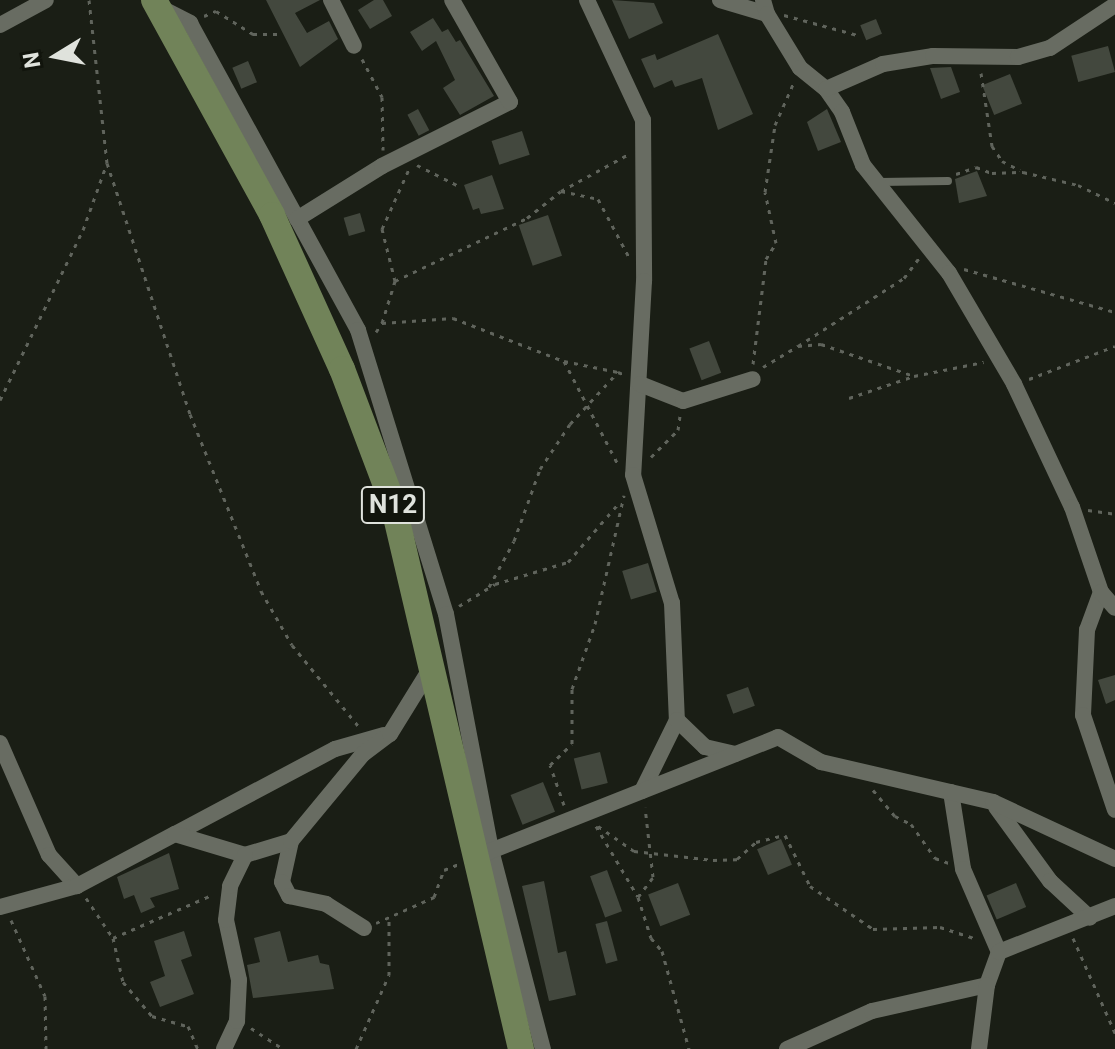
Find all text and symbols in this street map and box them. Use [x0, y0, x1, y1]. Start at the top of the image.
north arrow [16, 16, 96, 96]
text: N [18, 50, 46, 70]
road number: N12 [359, 483, 427, 527]

